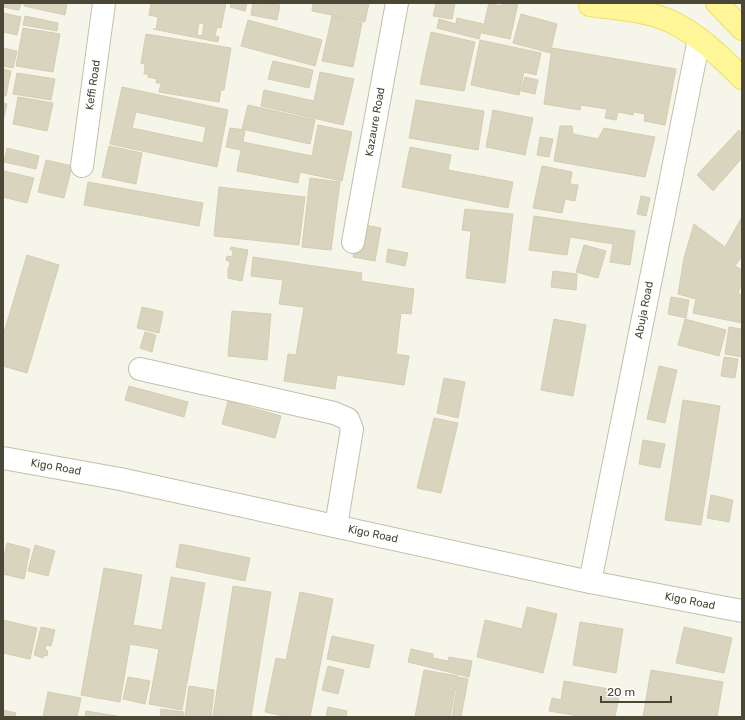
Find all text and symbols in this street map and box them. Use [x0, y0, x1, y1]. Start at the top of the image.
street label: Keffi Road [83, 59, 103, 111]
street label: Kazaure Road [363, 86, 387, 158]
street label: Abuja Road [632, 280, 656, 340]
street label: Kigo Road [30, 456, 82, 478]
street label: Kigo Road [347, 522, 399, 546]
street label: Kigo Road [664, 590, 716, 612]
scale bar [601, 678, 671, 704]
text: 20 m [607, 685, 635, 699]

